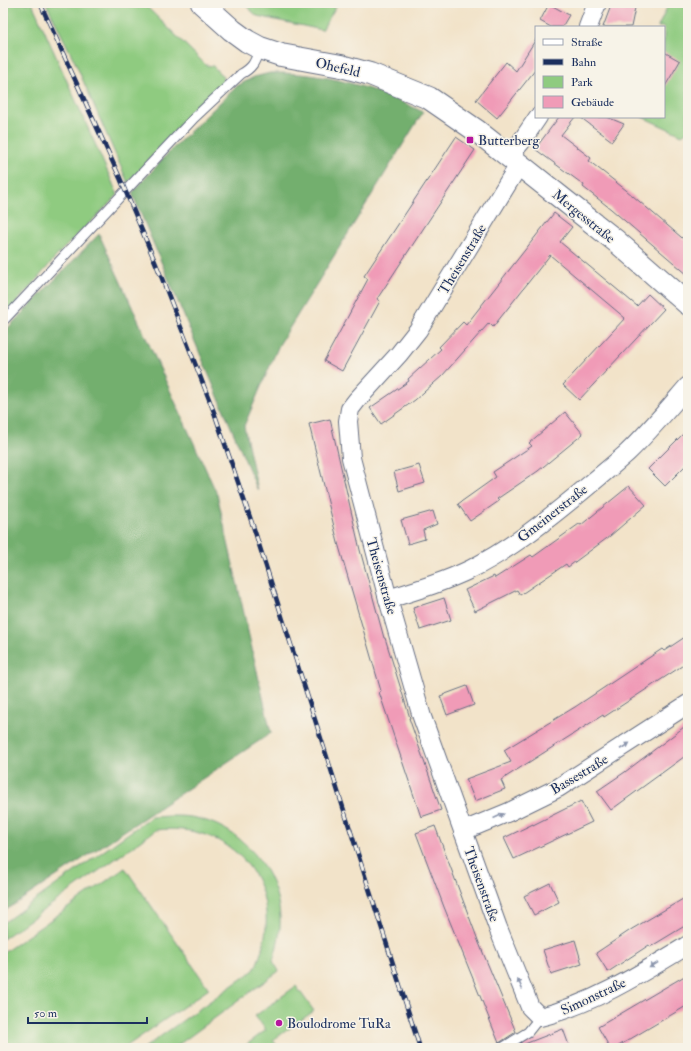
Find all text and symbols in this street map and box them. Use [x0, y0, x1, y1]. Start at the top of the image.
legend [535, 26, 665, 118]
text: Straße [571, 35, 602, 50]
street label: Ohefeld [314, 54, 362, 81]
text: Bahn [571, 55, 596, 70]
text: Park [571, 75, 593, 90]
text: Gebäude [571, 95, 614, 110]
place label: Butterberg [478, 132, 540, 149]
marker: Butterberg [465, 135, 475, 145]
street label: Mergesstraße [549, 186, 619, 247]
street label: Theisenstraße [435, 221, 490, 297]
street label: Gmeinerstraße [514, 481, 591, 546]
street label: Theisenstraße [362, 536, 401, 617]
one-way arrow [619, 742, 630, 750]
street label: Bassestraße [547, 751, 611, 798]
one-way arrow [493, 813, 505, 820]
street label: Theisenstraße [460, 844, 503, 924]
one-way arrow [648, 962, 660, 969]
street label: Simonstraße [558, 974, 629, 1019]
one-way arrow [517, 978, 523, 990]
scale bar [28, 999, 147, 1025]
text: 50 m [34, 1006, 58, 1021]
place label: Boulodrome TuRa [287, 1015, 391, 1032]
marker: Boulodrome TuRa [274, 1018, 284, 1028]

